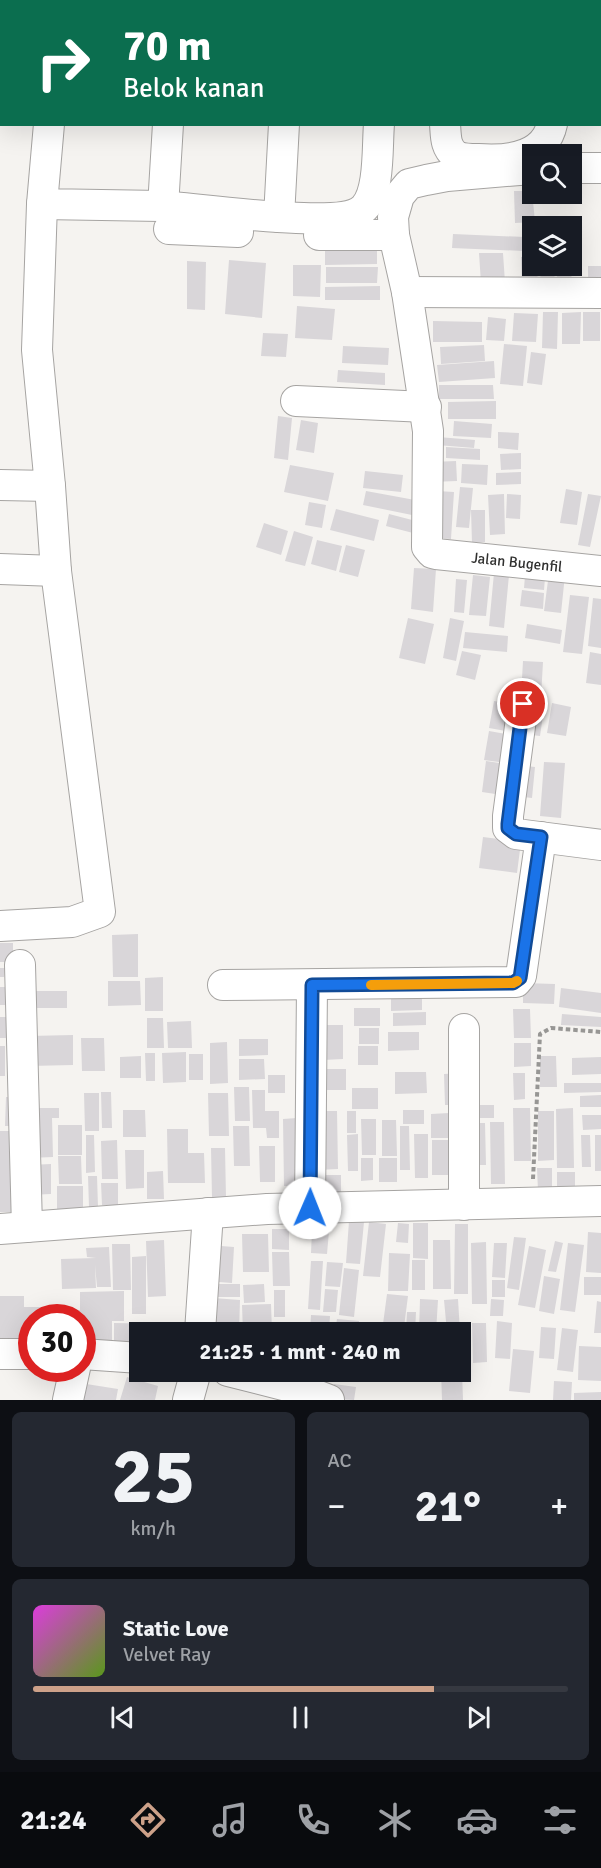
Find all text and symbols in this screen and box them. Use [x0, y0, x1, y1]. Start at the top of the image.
text: 70 m [123, 21, 212, 72]
icon: right [24, 24, 102, 102]
text: Belok kanan [123, 72, 264, 105]
map controls [522, 144, 582, 276]
button: search [522, 144, 582, 204]
button: layers [522, 216, 582, 276]
street label: Jalan Bugenfil [471, 549, 563, 576]
pin [497, 678, 548, 729]
icon: arrive [506, 687, 539, 720]
position arrow [278, 1176, 342, 1240]
speed limit sign: 30 [18, 1304, 96, 1382]
text: 21:25 · 1 mnt · 240 m [200, 1338, 400, 1365]
text: 25 [111, 1429, 195, 1525]
text: AC [328, 1448, 352, 1473]
text: 21° [414, 1479, 481, 1534]
text: − [328, 1486, 345, 1527]
text: + [550, 1486, 568, 1527]
text: km/h [131, 1516, 176, 1541]
text: Static Love [123, 1615, 229, 1642]
text: Velvet Ray [123, 1642, 211, 1667]
icon: previous [106, 1701, 139, 1734]
icon: pause [284, 1701, 317, 1734]
icon: next [462, 1701, 495, 1734]
icon: directions [127, 1799, 169, 1841]
icon: music [209, 1799, 251, 1841]
icon: phone [292, 1799, 334, 1841]
icon: climate [374, 1799, 416, 1841]
icon: car [456, 1799, 498, 1841]
icon: filters [539, 1799, 581, 1841]
text: 21:24 [20, 1804, 86, 1837]

